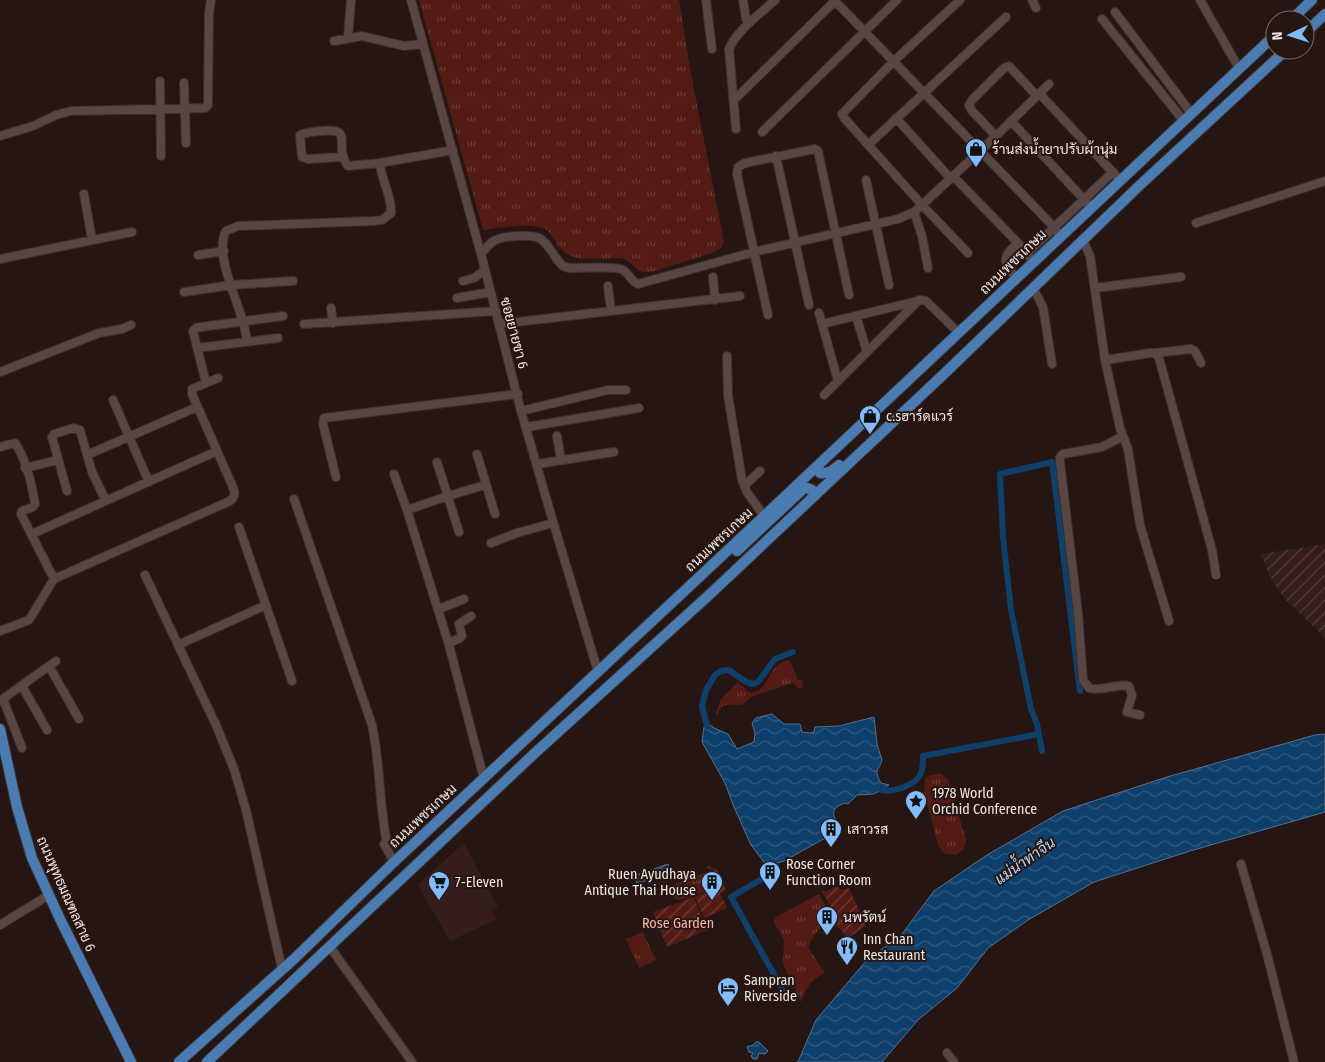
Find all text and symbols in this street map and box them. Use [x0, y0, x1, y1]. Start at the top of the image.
north arrow [1265, 10, 1315, 60]
text: N [1269, 31, 1286, 41]
shop icon: ร้านส่งน้ำยาปรับผ้านุ่ม [964, 137, 988, 168]
place label: ร้านส่งน้ำยาปรับผ้านุ่ม [992, 137, 1117, 159]
street label: ถนนเพชรเกษม [976, 226, 1050, 298]
street label: ซอยยายชา 6 [496, 295, 532, 371]
shop icon: c.sฮาร์ดแวร์ [858, 404, 882, 435]
place label: c.sฮาร์ดแวร์ [886, 407, 953, 425]
street label: ถนนเพชรเกษม [682, 504, 756, 576]
street label: ถนนเพชรเกษม [386, 780, 460, 852]
place label: 1978 World Orchid Conference [932, 785, 1037, 818]
place icon: 1978 World Orchid Conference [904, 789, 928, 820]
building icon: เสาวรส [819, 817, 843, 848]
place label: เสาวรส [847, 821, 888, 838]
water label: แม่น้ำท่าจีน [989, 830, 1059, 888]
street label: ถนนพุทธมณฑลสาย 6 [32, 834, 99, 955]
place label: Rose Corner Function Room [786, 856, 871, 889]
building icon: Rose Corner Function Room [758, 860, 782, 891]
place label: Ruen Ayudhaya Antique Thai House [585, 866, 696, 899]
supermarket icon: 7-Eleven [427, 870, 451, 901]
building icon: Ruen Ayudhaya Antique Thai House [700, 870, 724, 901]
place label: 7-Eleven [455, 874, 503, 891]
building icon: นพรัตน์ [815, 905, 839, 936]
place label: นพรัตน์ [843, 908, 886, 926]
park label: Rose Garden [642, 915, 714, 932]
place label: Inn Chan Restaurant [863, 931, 926, 964]
restaurant icon: Inn Chan Restaurant [835, 935, 859, 966]
place label: Sampran Riverside [744, 972, 797, 1005]
hotel icon: Sampran Riverside [716, 976, 740, 1007]

